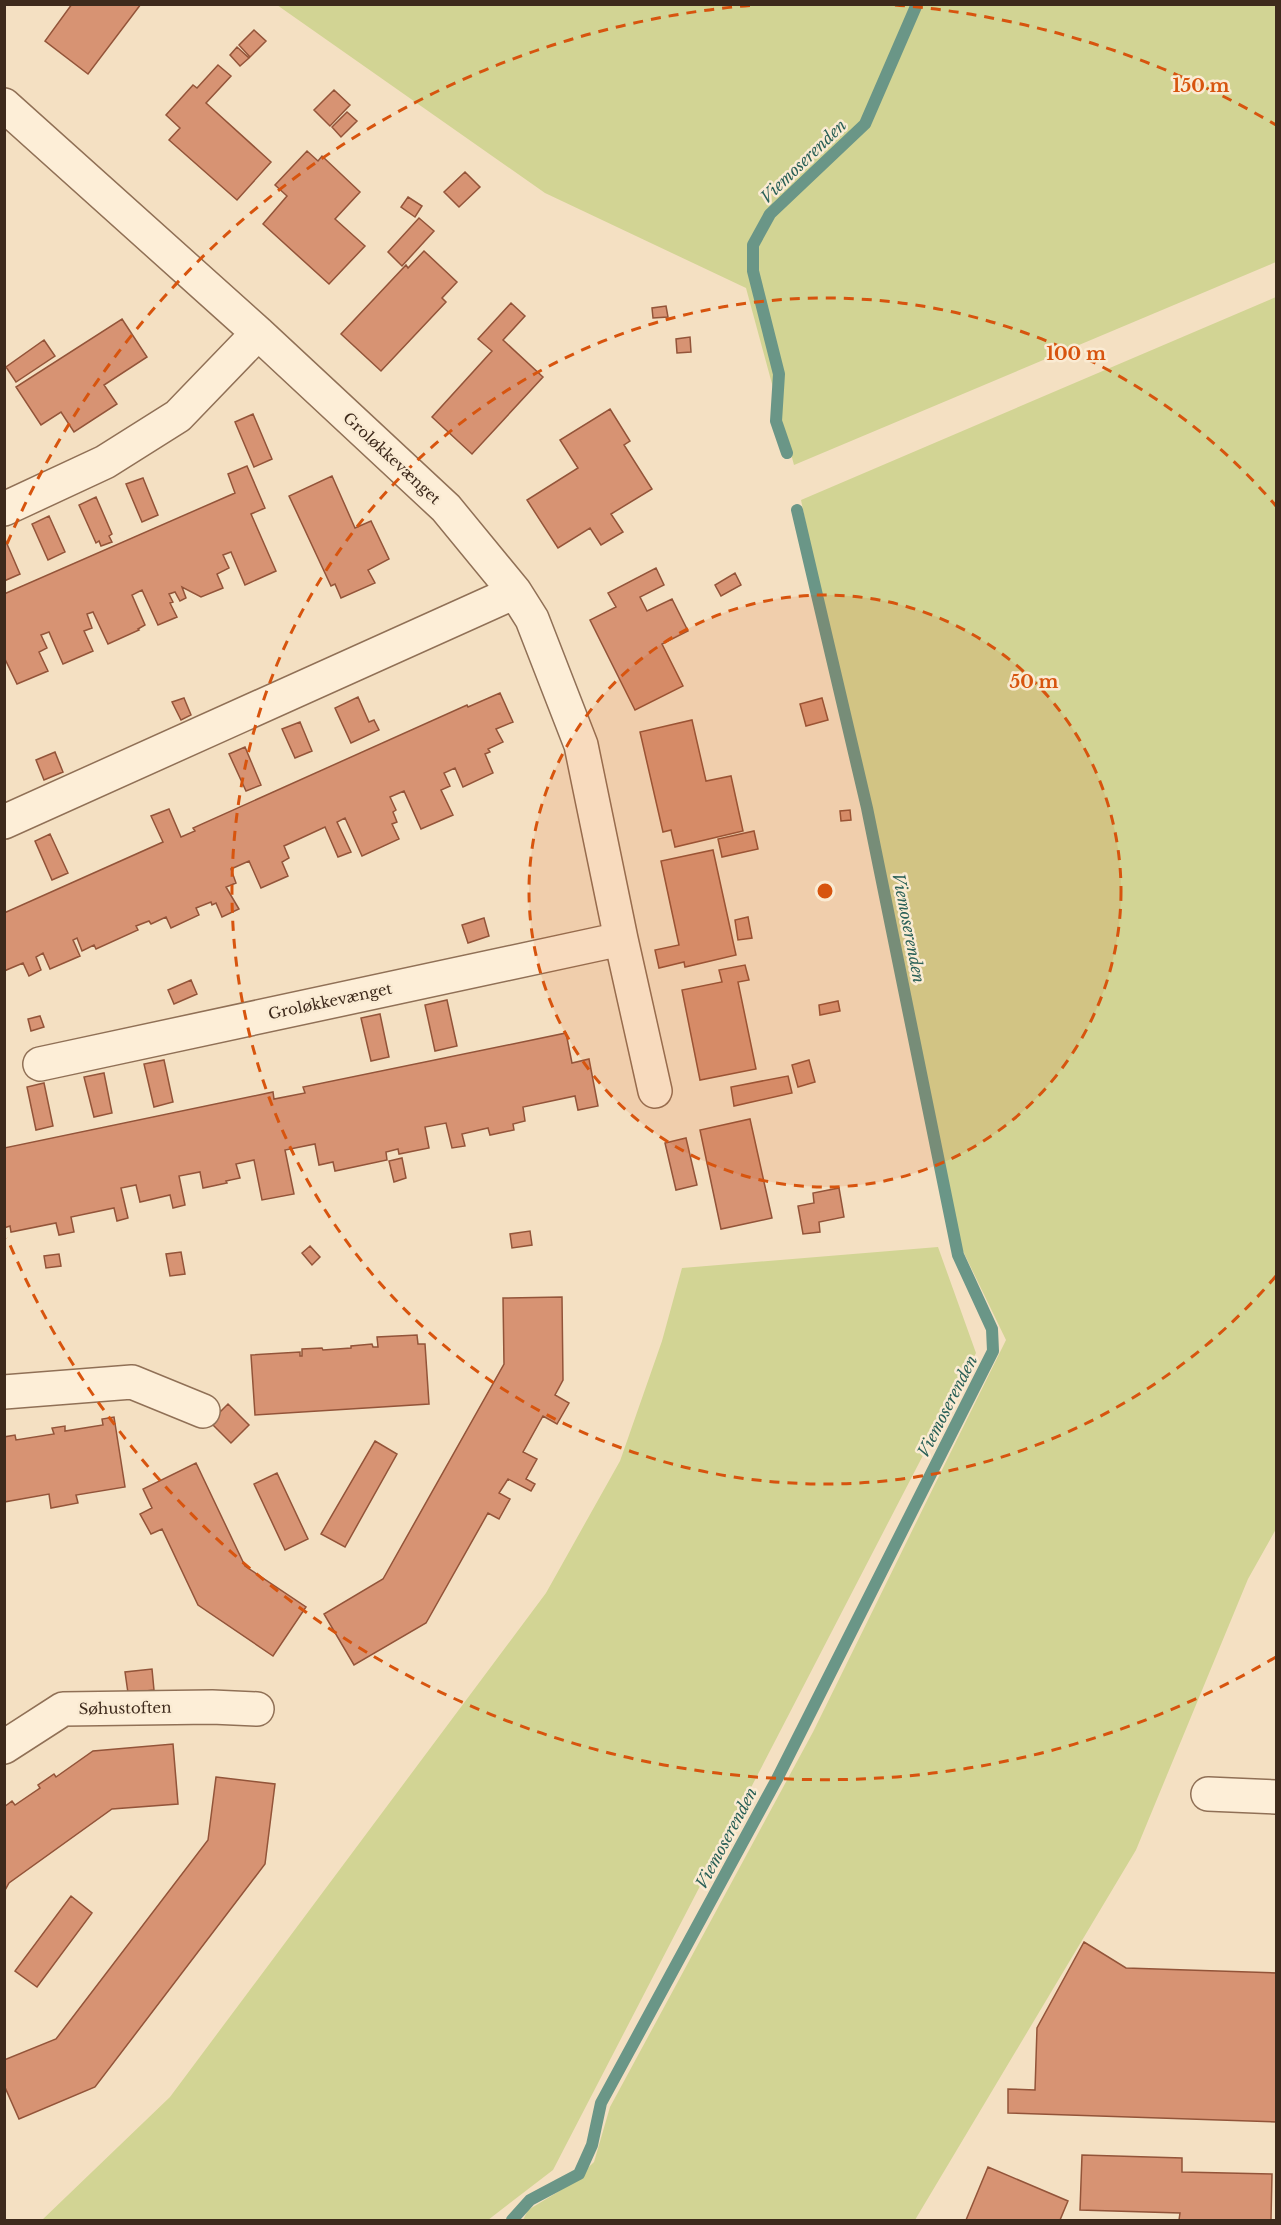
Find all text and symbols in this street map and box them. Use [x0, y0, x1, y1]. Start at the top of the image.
text: 150 m [1173, 75, 1230, 97]
water label: Viemoserenden [756, 115, 850, 207]
text: 100 m [1046, 343, 1106, 365]
street label: Groløkkevænget [339, 408, 445, 508]
text: 50 m [1010, 671, 1059, 693]
water label: Viemoserenden [889, 871, 929, 985]
centre of rings [815, 881, 835, 901]
street label: Groløkkevænget [266, 979, 394, 1023]
water label: Viemoserenden [913, 1352, 981, 1460]
street label: Søhustoften [78, 1698, 172, 1718]
water label: Viemoserenden [691, 1784, 761, 1892]

